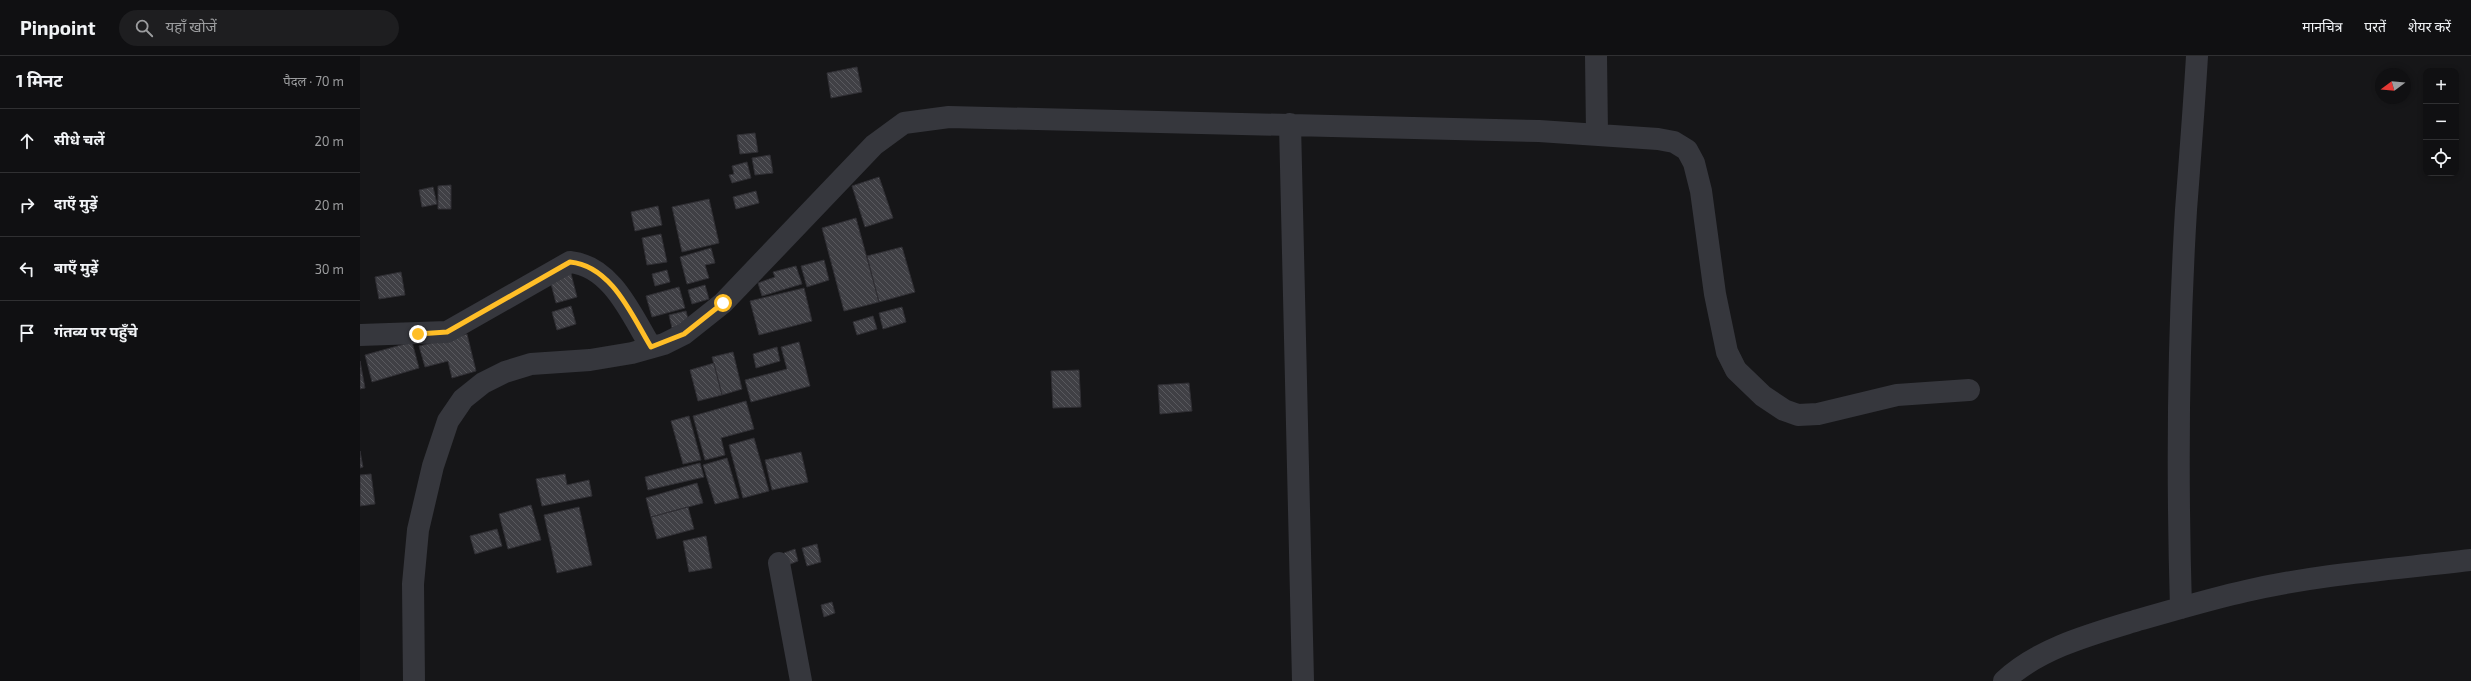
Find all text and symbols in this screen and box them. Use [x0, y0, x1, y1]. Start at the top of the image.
search box [119, 10, 399, 46]
text: Pinpoint [20, 16, 95, 39]
icon: search [133, 17, 155, 39]
text: यहाँ खोजें [165, 17, 217, 35]
text: मानचित्र [2302, 18, 2342, 35]
text: परतें [2364, 18, 2386, 35]
text: शेयर करें [2408, 18, 2451, 35]
north arrow [2375, 68, 2411, 104]
map controls [2423, 68, 2459, 176]
button: + [2423, 68, 2459, 104]
text: 1 मिनट [16, 70, 63, 90]
text: पैदल · 70 m [283, 73, 344, 89]
button: − [2423, 104, 2459, 140]
icon: ahead [16, 130, 38, 152]
text: सीधे चलें [54, 130, 105, 148]
text: 20 m [315, 133, 344, 149]
button: locate [2423, 140, 2459, 176]
icon: right [16, 194, 38, 216]
text: दाएँ मुड़ें [54, 194, 98, 212]
text: 20 m [315, 197, 344, 213]
icon: left [16, 258, 38, 280]
text: बाएँ मुड़ें [54, 258, 98, 276]
text: 30 m [315, 261, 344, 277]
route start [714, 294, 732, 312]
icon: arrive [16, 322, 38, 344]
text: गंतव्य पर पहुँचे [54, 322, 138, 340]
route end [409, 325, 427, 343]

